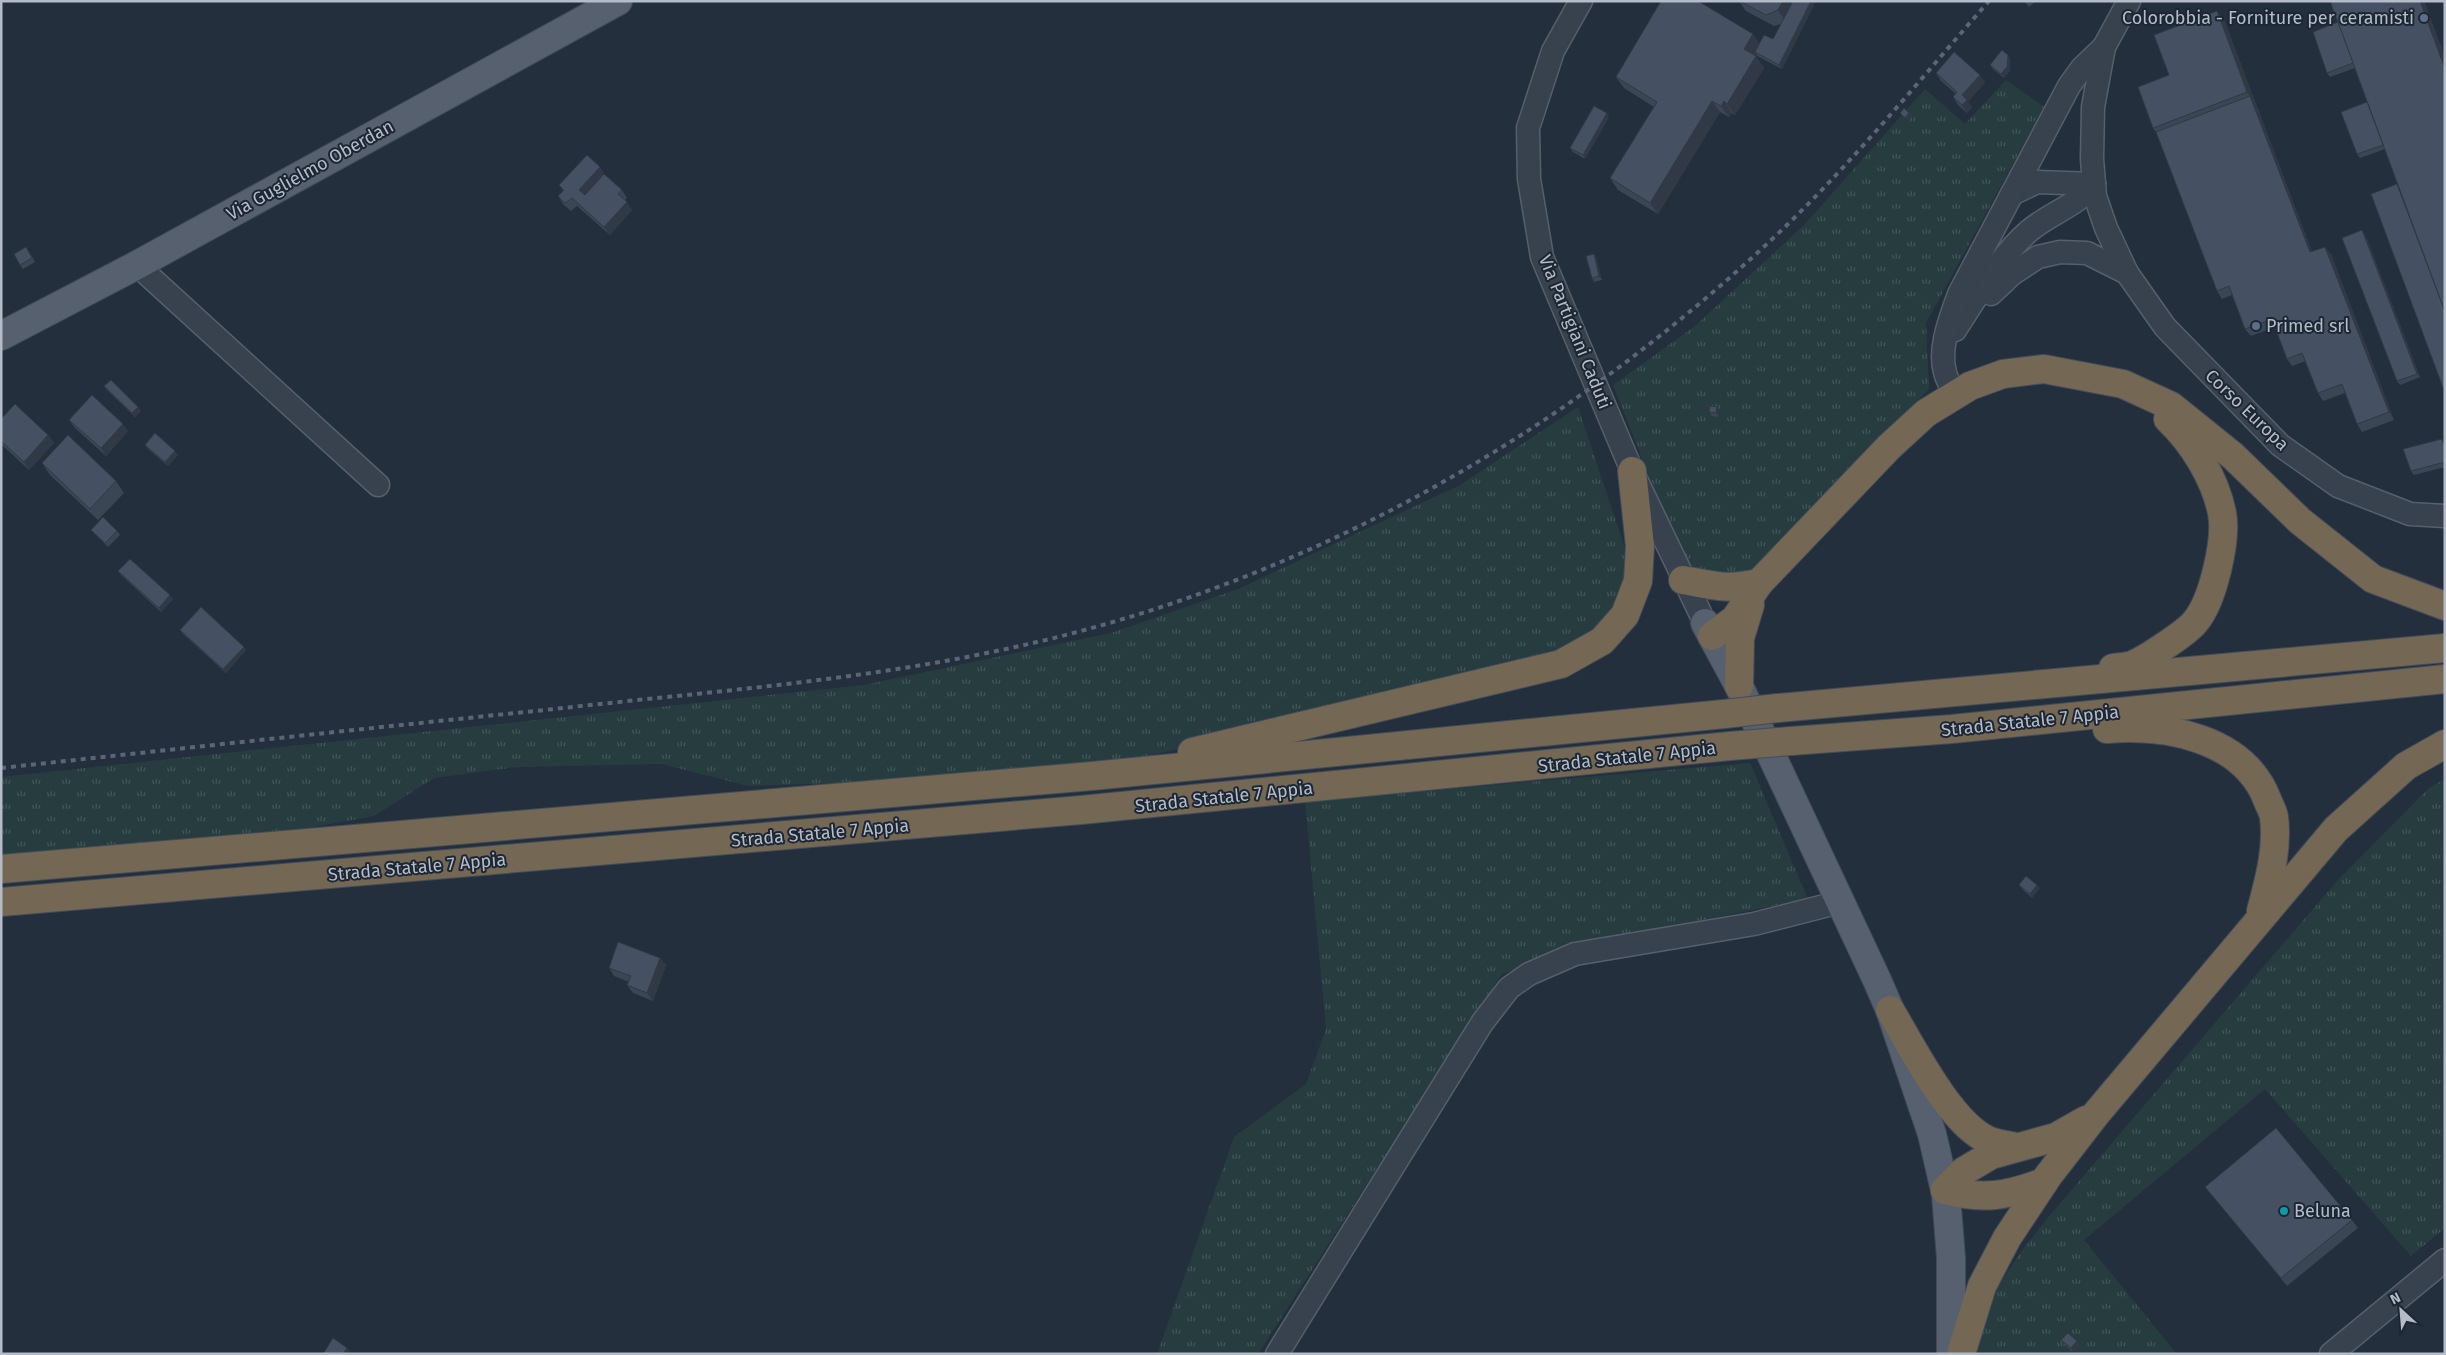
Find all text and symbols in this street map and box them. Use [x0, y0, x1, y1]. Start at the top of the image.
place label: Colorobbia - Forniture per ceramisti [2122, 7, 2414, 29]
marker: Colorobbia - Forniture per ceramisti [2418, 12, 2430, 24]
street label: Via Guglielmo Oberdan [223, 115, 397, 225]
street label: Via Partigiani Caduti [1534, 252, 1616, 412]
place label: Primed srl [2266, 315, 2350, 337]
marker: Primed srl [2250, 320, 2262, 332]
street label: Corso Europa [2201, 365, 2293, 455]
street label: Strada Statale 7 Appia [1940, 701, 2120, 741]
street label: Strada Statale 7 Appia [1537, 737, 1717, 777]
street label: Strada Statale 7 Appia [1134, 777, 1314, 817]
street label: Strada Statale 7 Appia [730, 814, 910, 852]
street label: Strada Statale 7 Appia [327, 848, 507, 886]
place label: Beluna [2294, 1200, 2351, 1222]
marker: Beluna [2278, 1205, 2290, 1217]
north arrow [2376, 1285, 2426, 1335]
text: N [2388, 1289, 2403, 1308]

